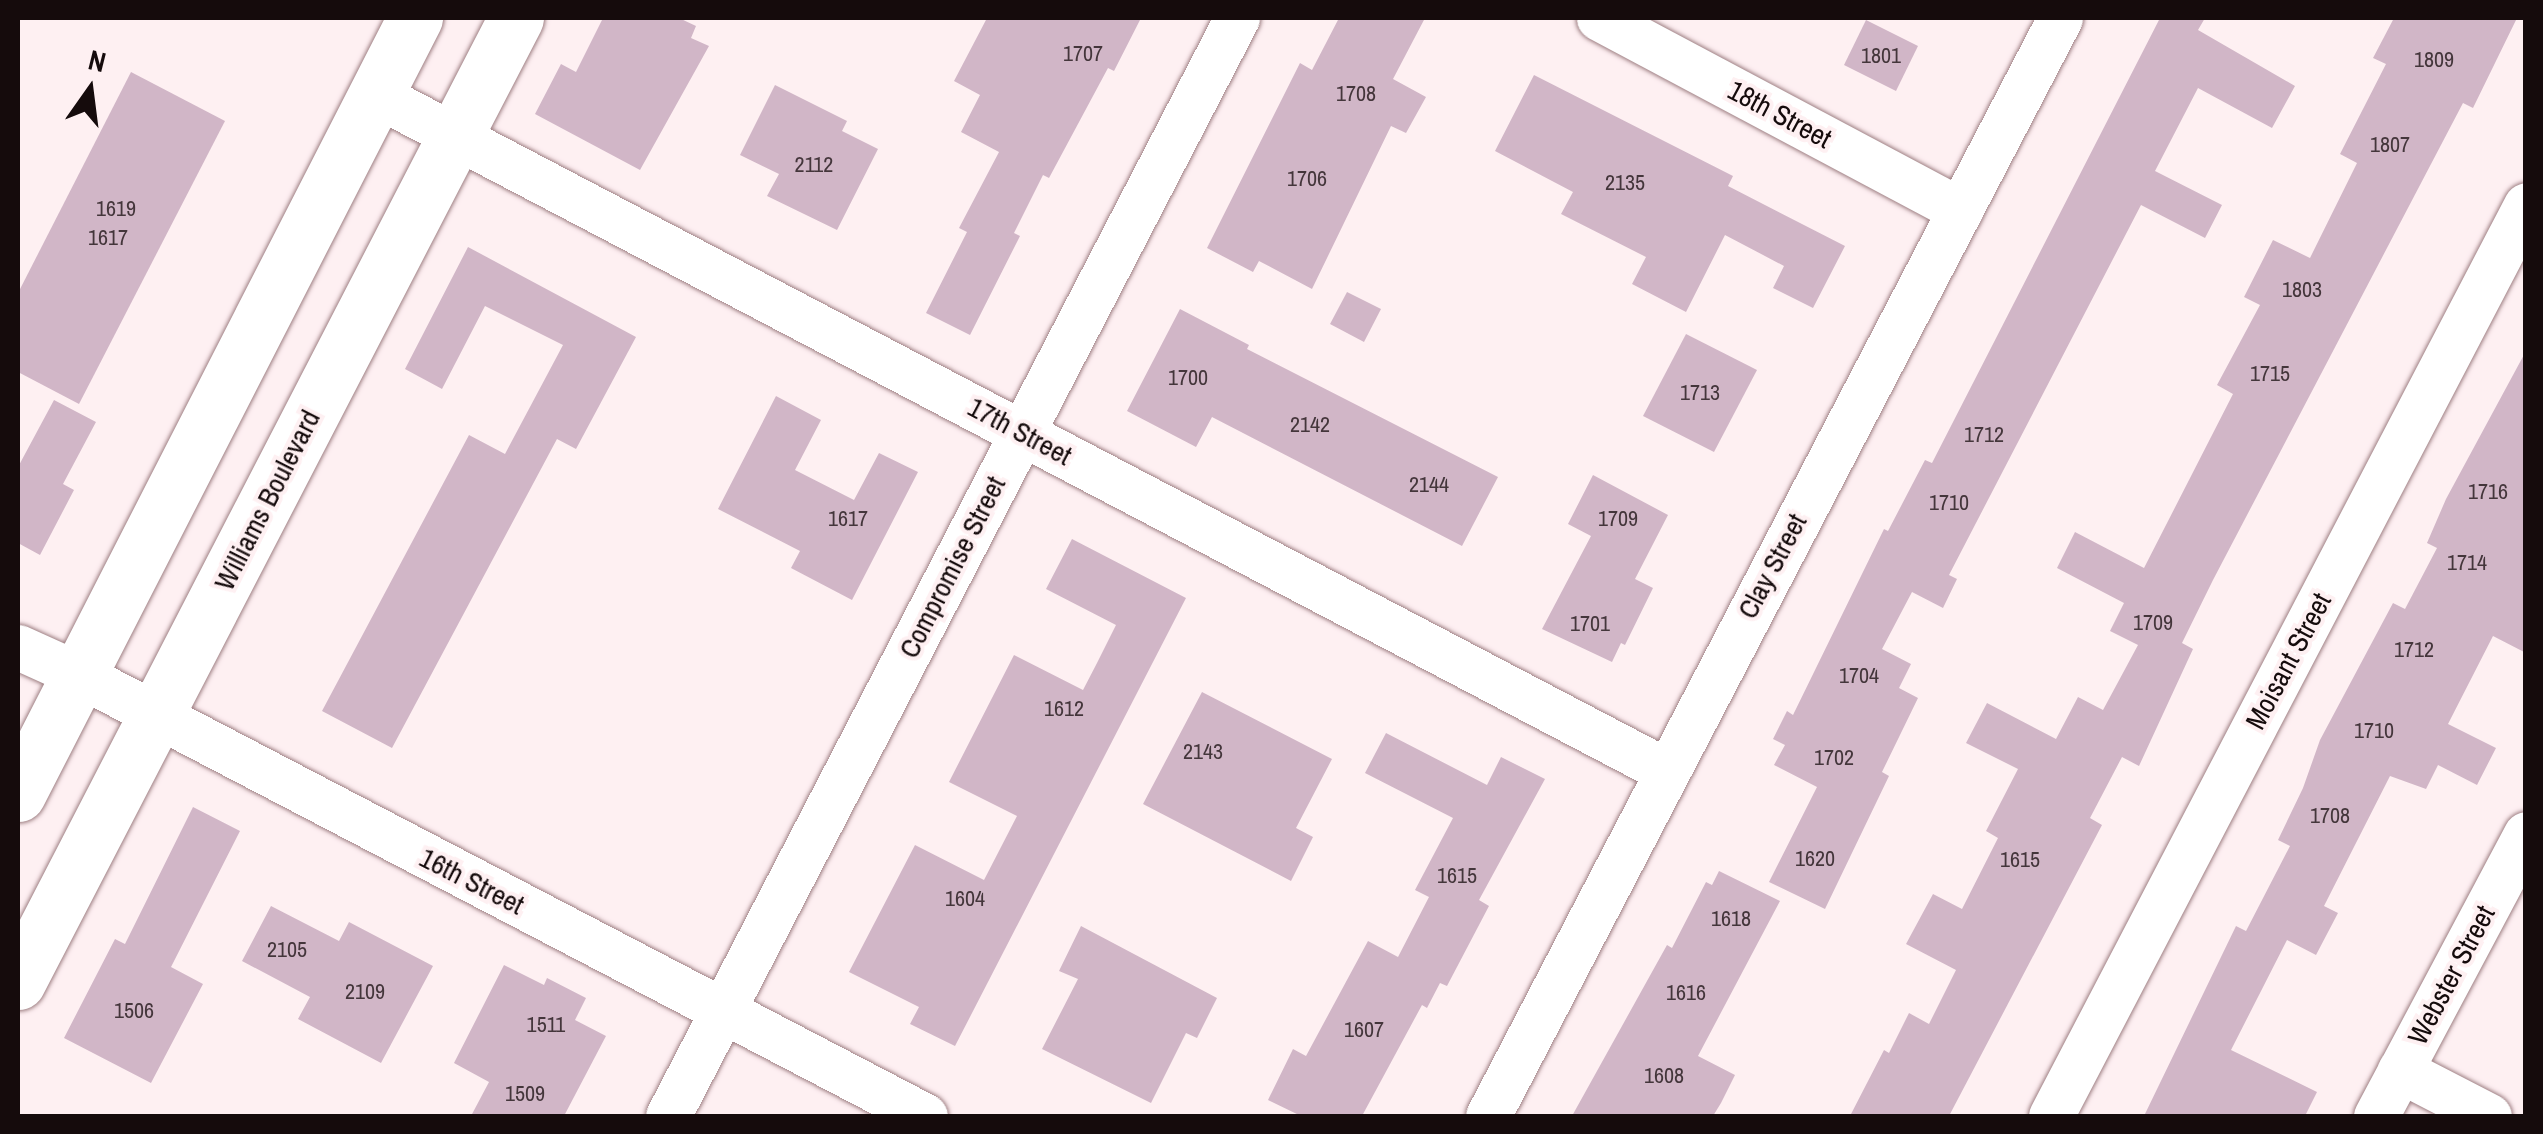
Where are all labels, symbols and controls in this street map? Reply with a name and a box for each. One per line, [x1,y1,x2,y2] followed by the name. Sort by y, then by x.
[40,40,140,140] north arrow
[85,40,110,81] text: N
[1063,41,1103,67] house number: 1707
[1861,43,1901,69] house number: 1801
[2414,47,2454,73] house number: 1809
[1723,73,1837,155] street label: 18th Street
[1336,81,1376,107] house number: 1708
[2370,132,2410,158] house number: 1807
[795,152,833,178] house number: 2112
[1287,166,1327,192] house number: 1706
[1605,170,1645,196] house number: 2135
[96,196,136,222] house number: 1619
[88,225,128,251] house number: 1617
[2282,277,2322,303] house number: 1803
[2250,361,2290,387] house number: 1715
[1168,365,1208,391] house number: 1700
[1680,380,1720,406] house number: 1713
[963,390,1077,472] street label: 17th Street
[207,404,327,596] street label: Williams Boulevard
[1290,412,1330,438] house number: 2142
[1964,422,2004,448] house number: 1712
[892,471,1012,663] street label: Compromise Street
[1409,472,1449,498] house number: 2144
[2468,479,2508,505] house number: 1716
[1929,490,1969,516] house number: 1710
[828,506,868,532] house number: 1617
[1598,506,1638,532] house number: 1709
[1731,508,1813,624] street label: Clay Street
[2447,550,2487,576] house number: 1714
[2238,587,2338,735] street label: Moisant Street
[2133,610,2173,636] house number: 1709
[1570,611,1610,637] house number: 1701
[2394,637,2434,663] house number: 1712
[1839,663,1879,689] house number: 1704
[1044,696,1084,722] house number: 1612
[2354,718,2394,744] house number: 1710
[1183,739,1223,765] house number: 2143
[1814,745,1854,771] house number: 1702
[2310,803,2350,829] house number: 1708
[414,841,530,921] street label: 16th Street
[1795,846,1835,872] house number: 1620
[2000,847,2040,873] house number: 1615
[1437,863,1477,889] house number: 1615
[945,886,985,912] house number: 1604
[2400,900,2502,1050] street label: Webster Street
[1711,906,1751,932] house number: 1618
[267,937,307,963] house number: 2105
[345,979,385,1005] house number: 2109
[1666,980,1706,1006] house number: 1616
[114,998,154,1024] house number: 1506
[527,1012,565,1038] house number: 1511
[1344,1017,1384,1043] house number: 1607
[1644,1063,1684,1089] house number: 1608
[505,1081,545,1107] house number: 1509

